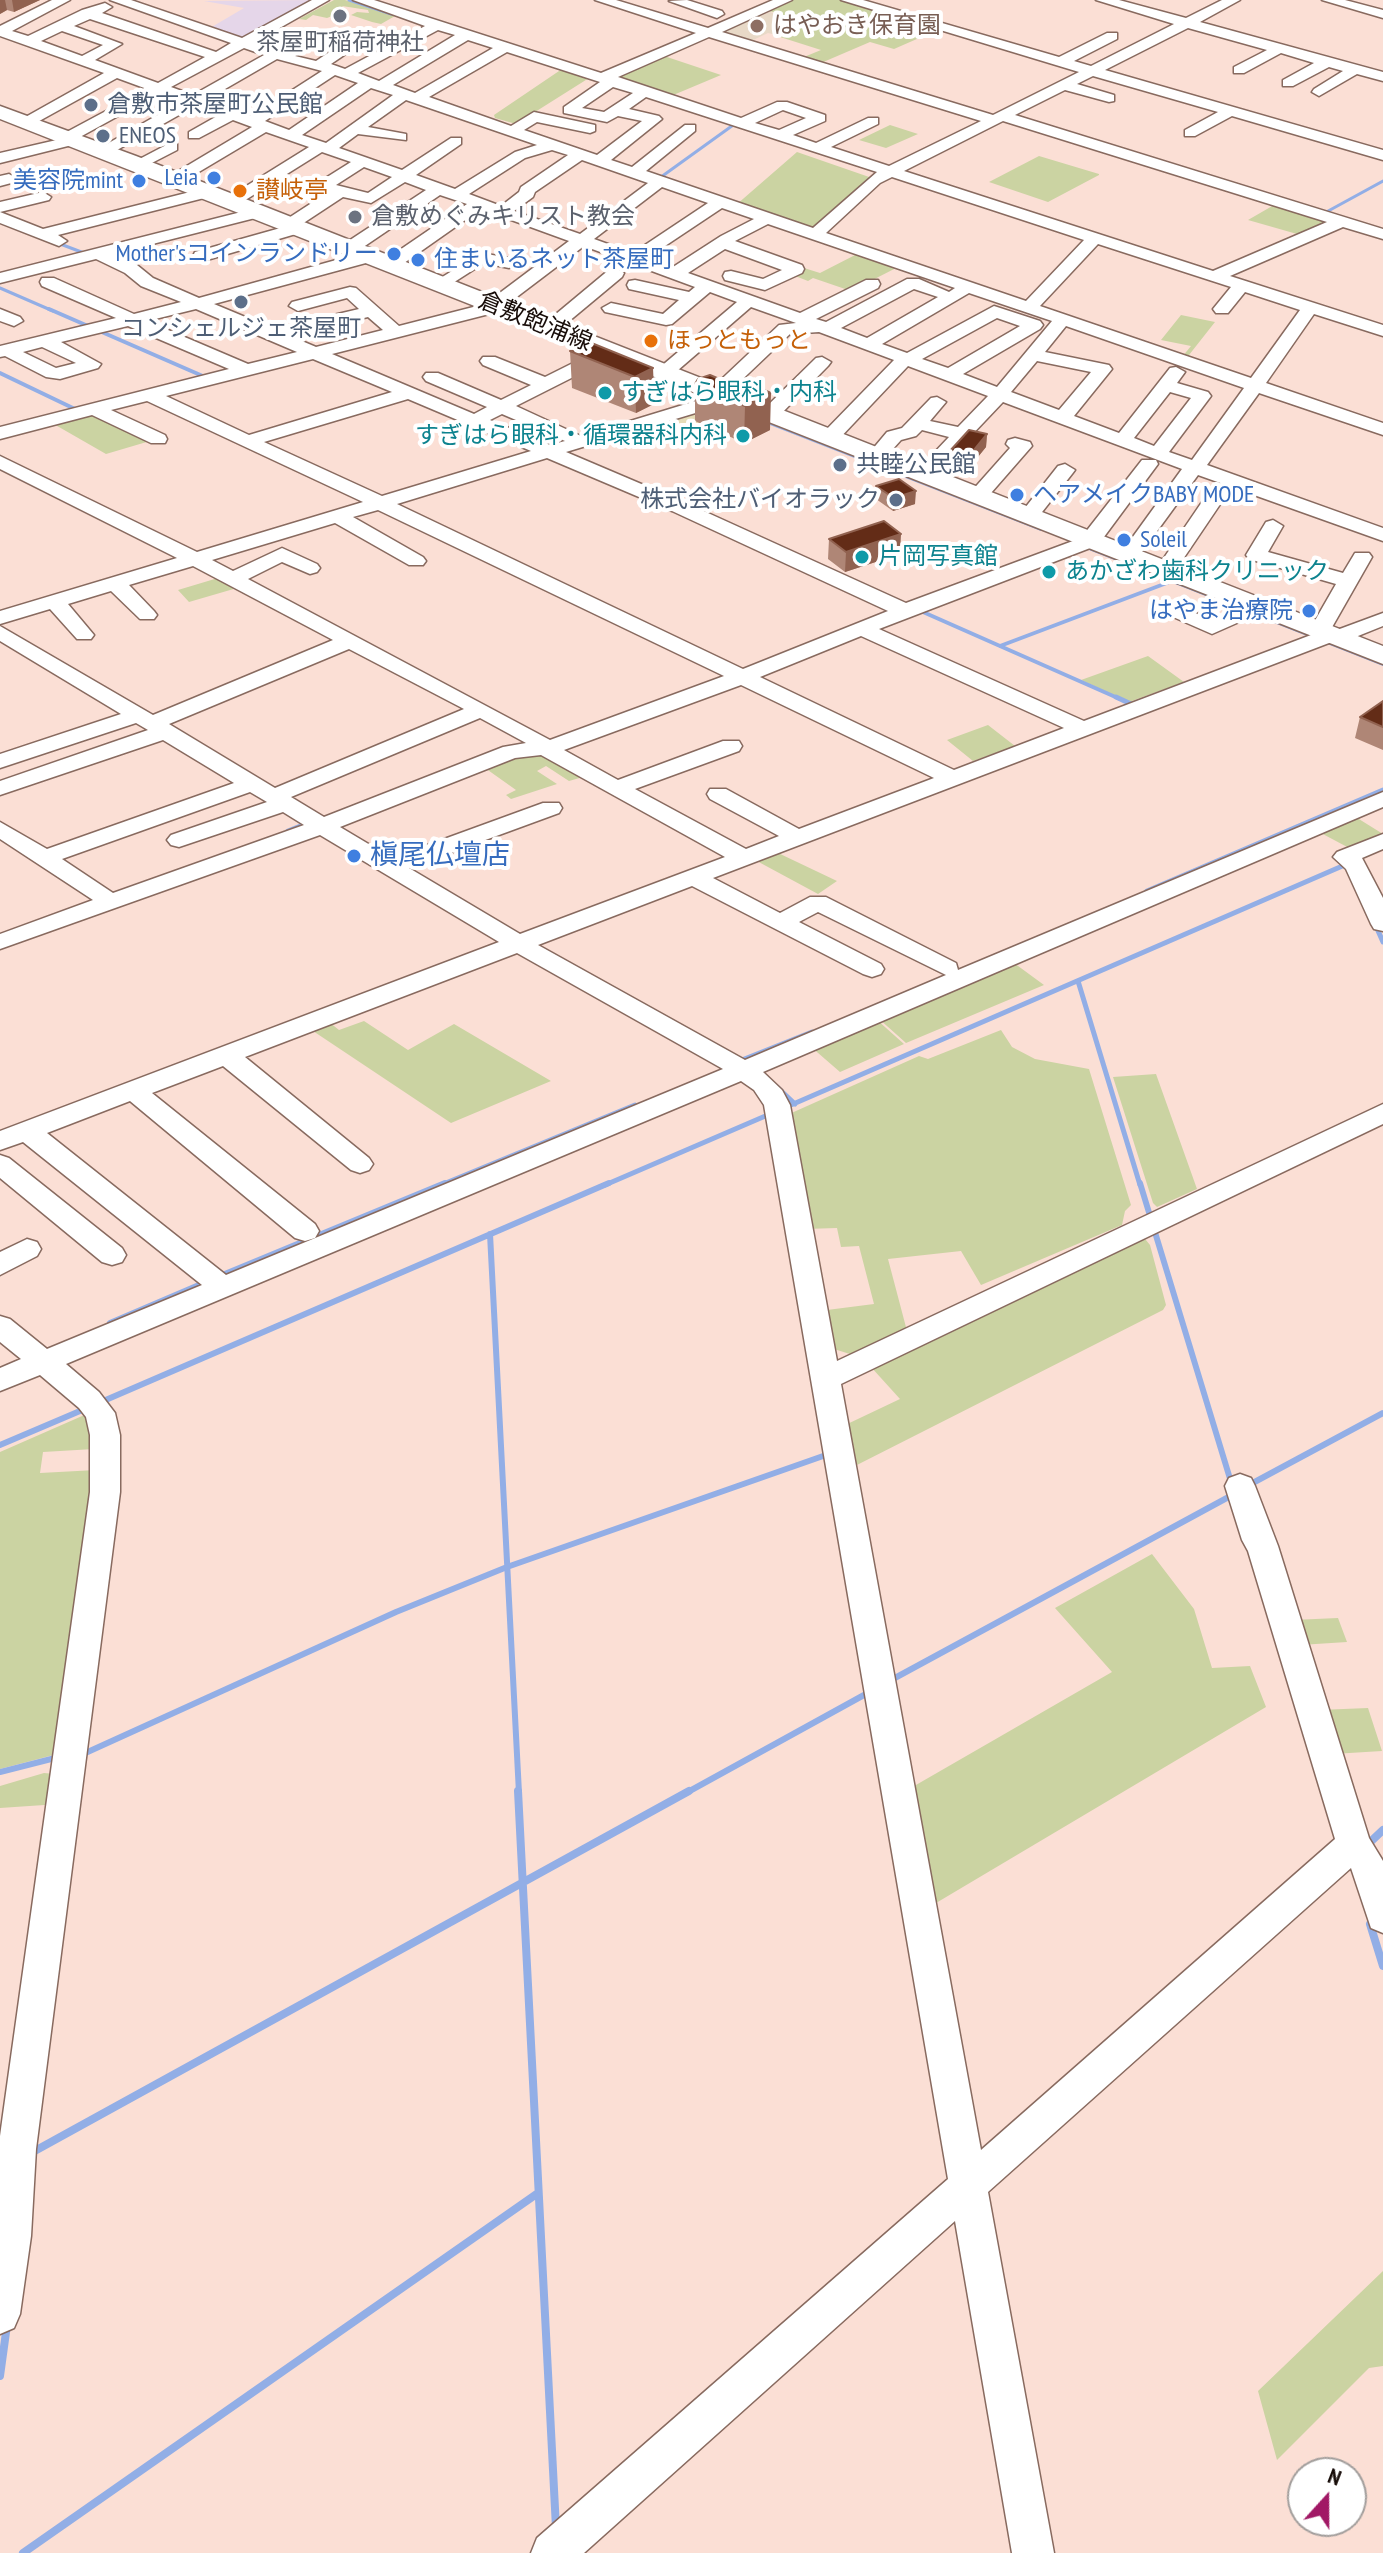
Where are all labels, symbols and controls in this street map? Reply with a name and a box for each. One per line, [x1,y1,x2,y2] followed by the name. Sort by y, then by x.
[331,7,349,25] marker: 茶屋町稲荷神社
[773,12,941,40] place label: はやおき保育園
[748,17,766,35] marker: はやおき保育園
[256,29,424,57] place label: 茶屋町稲荷神社
[107,91,323,119] place label: 倉敷市茶屋町公民館
[82,96,100,114] marker: 倉敷市茶屋町公民館
[119,122,176,150] place label: ENEOS
[94,127,112,145] marker: ENEOS
[164,164,198,192] place label: Leia
[13,167,123,195] place label: 美容院mint
[205,169,223,187] marker: Leia
[130,172,148,190] marker: 美容院mint
[256,177,328,205] place label: 讃岐亭
[231,182,249,200] marker: 讃岐亭
[371,203,635,231] place label: 倉敷めぐみキリスト教会
[346,208,364,226] marker: 倉敷めぐみキリスト教会
[115,240,378,268] place label: Mother'sコインランドリー
[385,245,403,263] marker: Mother'sコインランドリー
[434,246,674,274] place label: 住まいるネット茶屋町
[409,251,427,269] marker: 住まいるネット茶屋町
[474,286,596,358] street label: 倉敷飽浦線
[232,293,250,311] marker: コンシェルジェ茶屋町
[121,315,361,343] place label: コンシェルジェ茶屋町
[667,327,811,355] place label: ほっともっと
[642,332,660,350] marker: ほっともっと
[621,379,837,407] place label: すぎはら眼科・内科
[596,384,614,402] marker: すぎはら眼科・内科
[415,422,727,450] place label: すぎはら眼科・循環器科内科
[734,427,752,445] marker: すぎはら眼科・循環器科内科
[856,451,976,479] place label: 共睦公民館
[831,456,849,474] marker: 共睦公民館
[1033,481,1254,509] place label: ヘアメイクBABY MODE
[640,486,880,514] place label: 株式会社バイオラック
[1008,486,1026,504] marker: ヘアメイクBABY MODE
[887,491,905,509] marker: 株式会社バイオラック
[1140,526,1187,554] place label: Soleil
[1115,531,1133,549] marker: Soleil
[878,543,998,571] place label: 片岡写真館
[853,548,871,566] marker: 片岡写真館
[1065,558,1329,586] place label: あかざわ歯科クリニック
[1040,563,1058,581] marker: あかざわ歯科クリニック
[1149,597,1293,625] place label: はやま治療院
[1300,602,1318,620] marker: はやま治療院
[370,839,510,873] place label: 槇尾仏壇店
[345,847,363,865] marker: 槇尾仏壇店
[1287,2457,1367,2537] north arrow
[1324,2461,1345,2492] text: N

